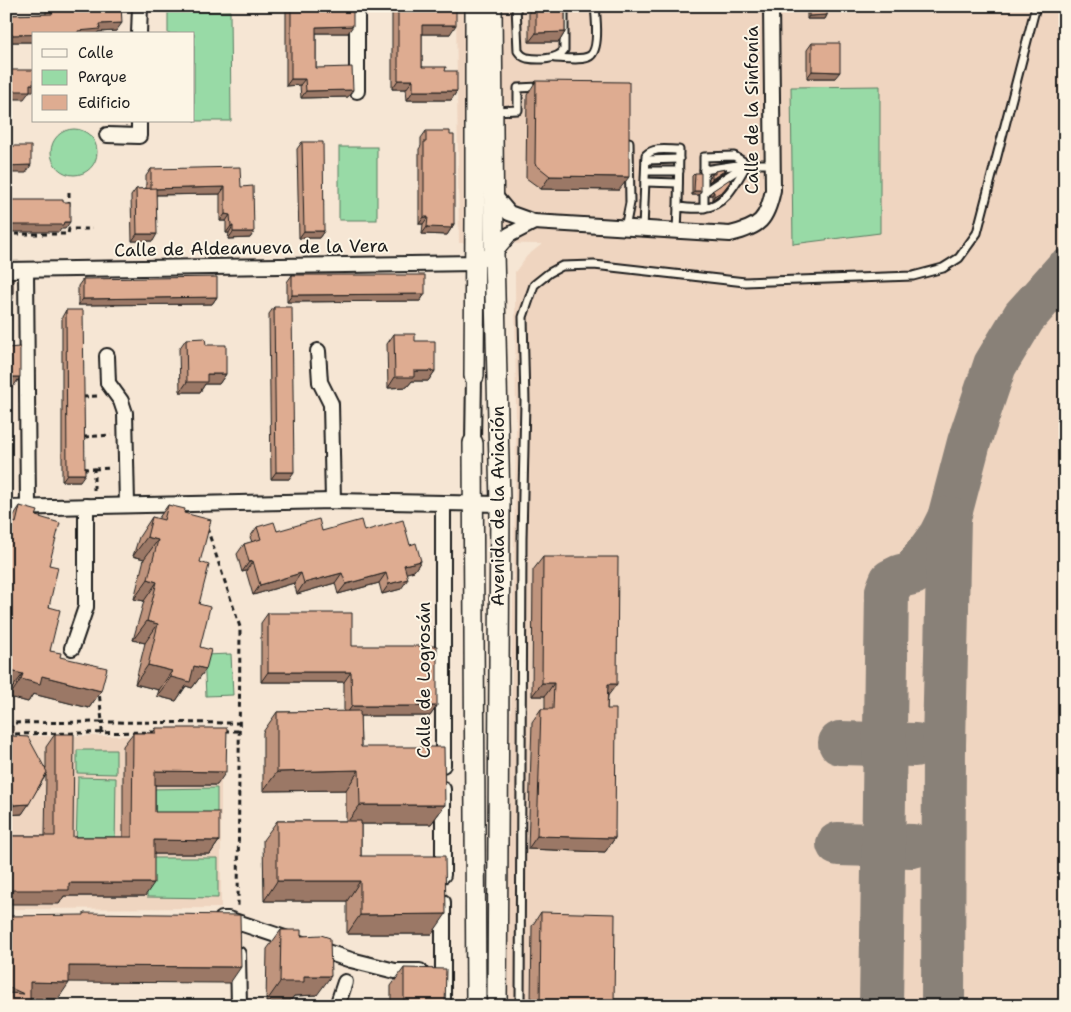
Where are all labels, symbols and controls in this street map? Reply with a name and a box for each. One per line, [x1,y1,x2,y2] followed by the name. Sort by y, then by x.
[740,26,764,194] street label: Calle de la Sinfonía
[32,32,195,122] legend
[78,43,114,63] text: Calle
[78,67,127,87] text: Parque
[78,93,130,113] text: Edificio
[114,234,388,262] street label: Calle de Aldeanueva de la Vera
[486,406,510,606] street label: Avenida de la Aviación
[412,602,436,758] street label: Calle de Logrosán

